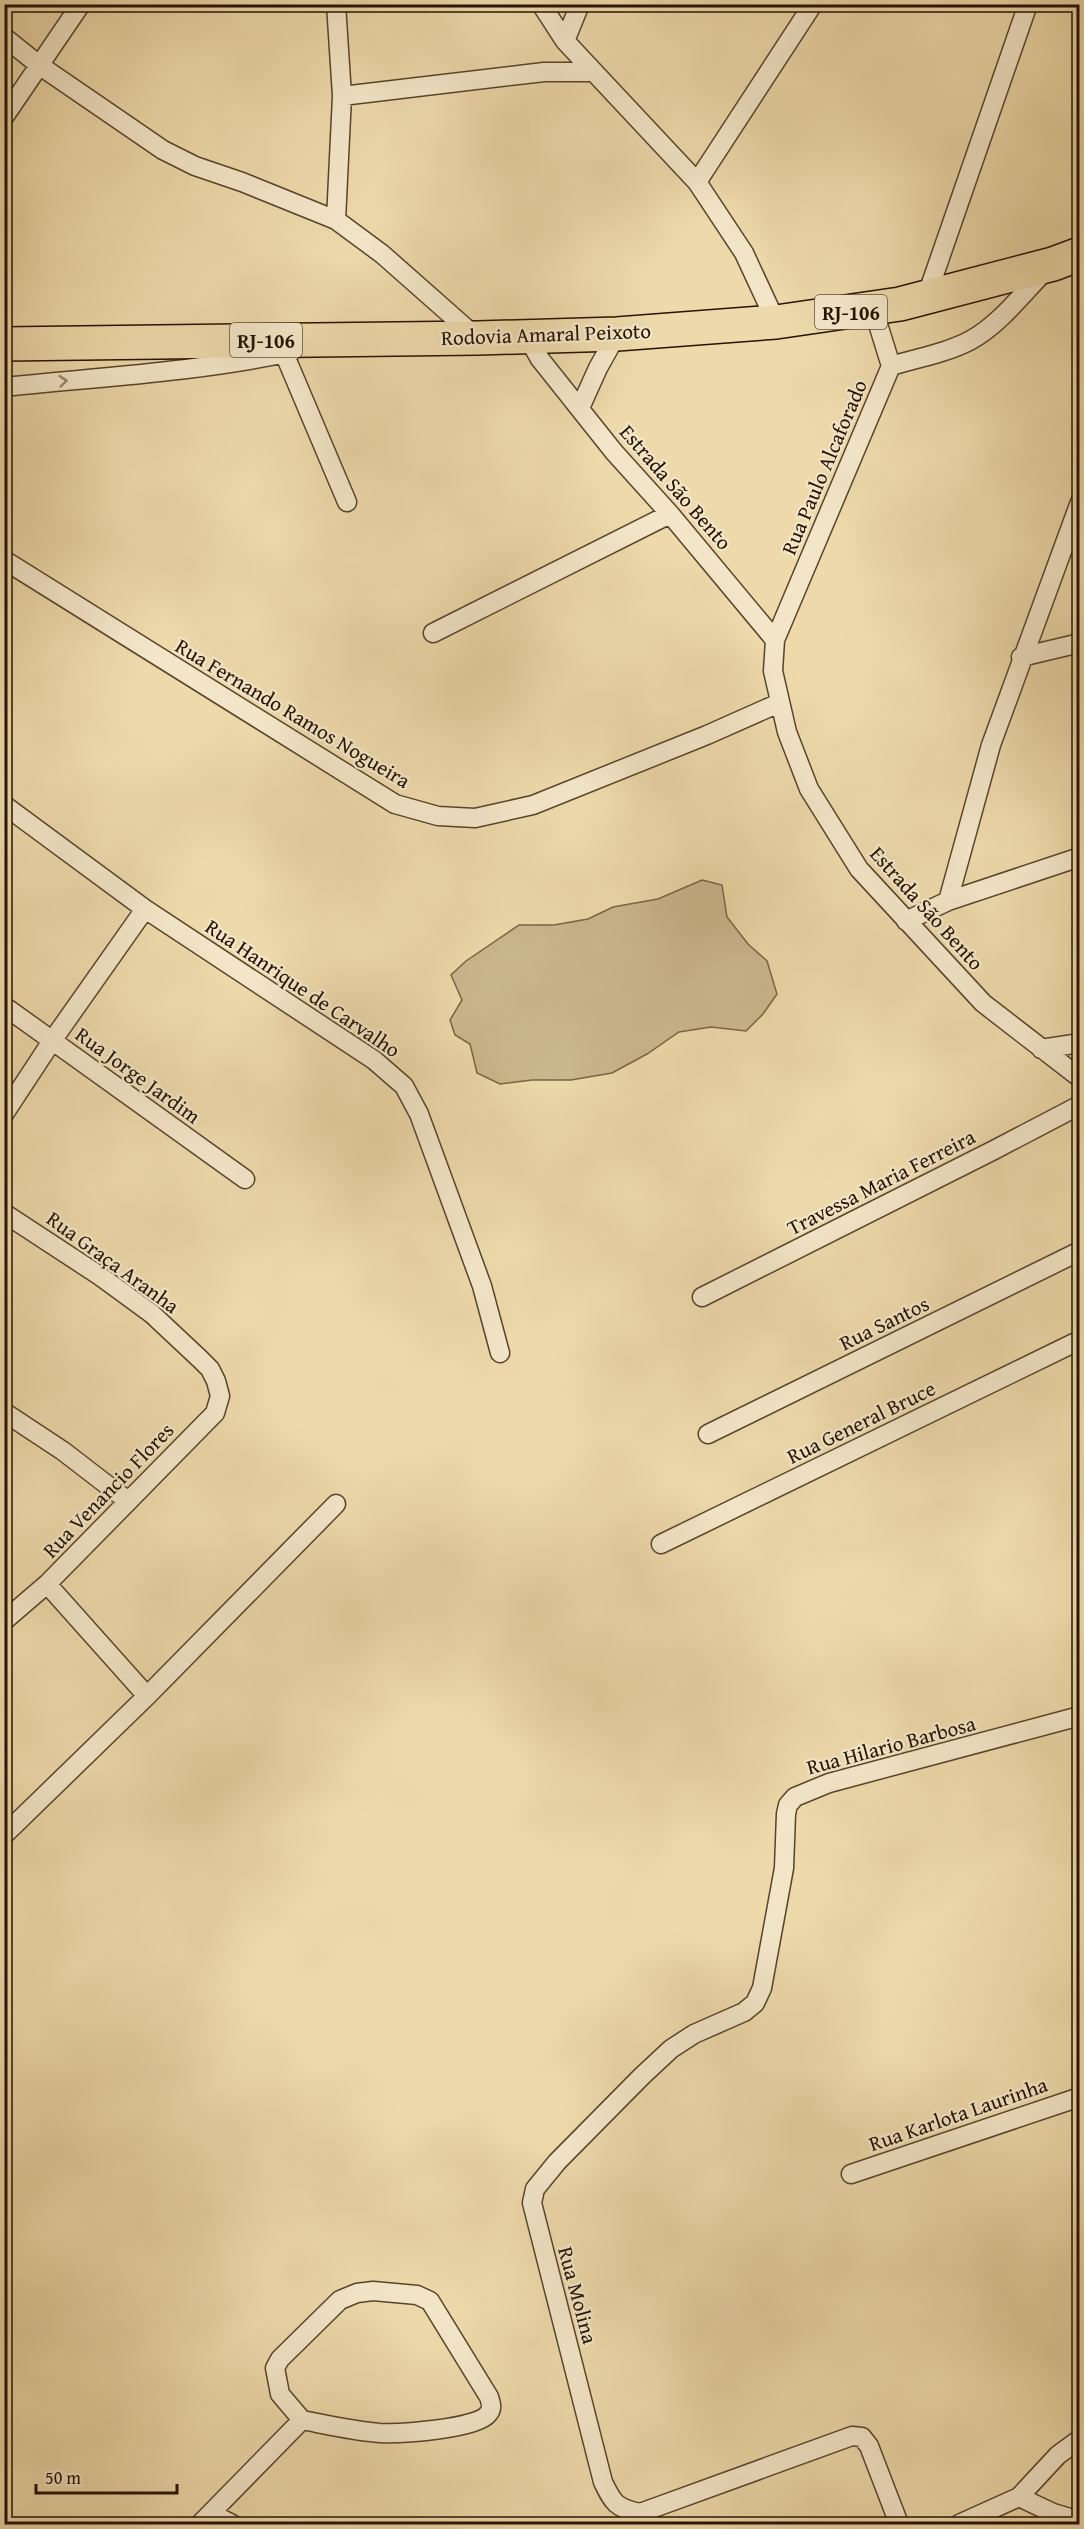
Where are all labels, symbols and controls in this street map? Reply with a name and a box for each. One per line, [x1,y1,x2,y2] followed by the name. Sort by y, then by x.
[815,295,887,329] road number: RJ-106
[440,315,652,353] street label: Rodovia Amaral Peixoto
[230,323,302,357] road number: RJ-106
[58,375,67,388] one-way arrow
[773,375,875,559] street label: Rua Paulo Alcaforado
[613,417,739,557] street label: Estrada São Bento
[170,630,416,796] street label: Rua Fernando Ramos Nogueira
[863,839,991,977] street label: Estrada São Bento
[199,911,407,1065] street label: Rua Hanrique de Carvalho
[69,1019,207,1131] street label: Rua Jorge Jardim
[782,1121,981,1243] street label: Travessa Maria Ferreira
[40,1203,186,1321] street label: Rua Graça Aranha
[834,1288,934,1358] street label: Rua Santos
[781,1373,941,1471] street label: Rua General Bruce
[35,1415,181,1565] street label: Rua Venancio Flores
[803,1708,979,1782] street label: Rua Hilario Barbosa
[864,2069,1052,2159] street label: Rua Karlota Laurinha
[550,2243,606,2347] street label: Rua Molina
[36,2457,177,2495] scale bar
[45,2464,81,2491] text: 50 m

